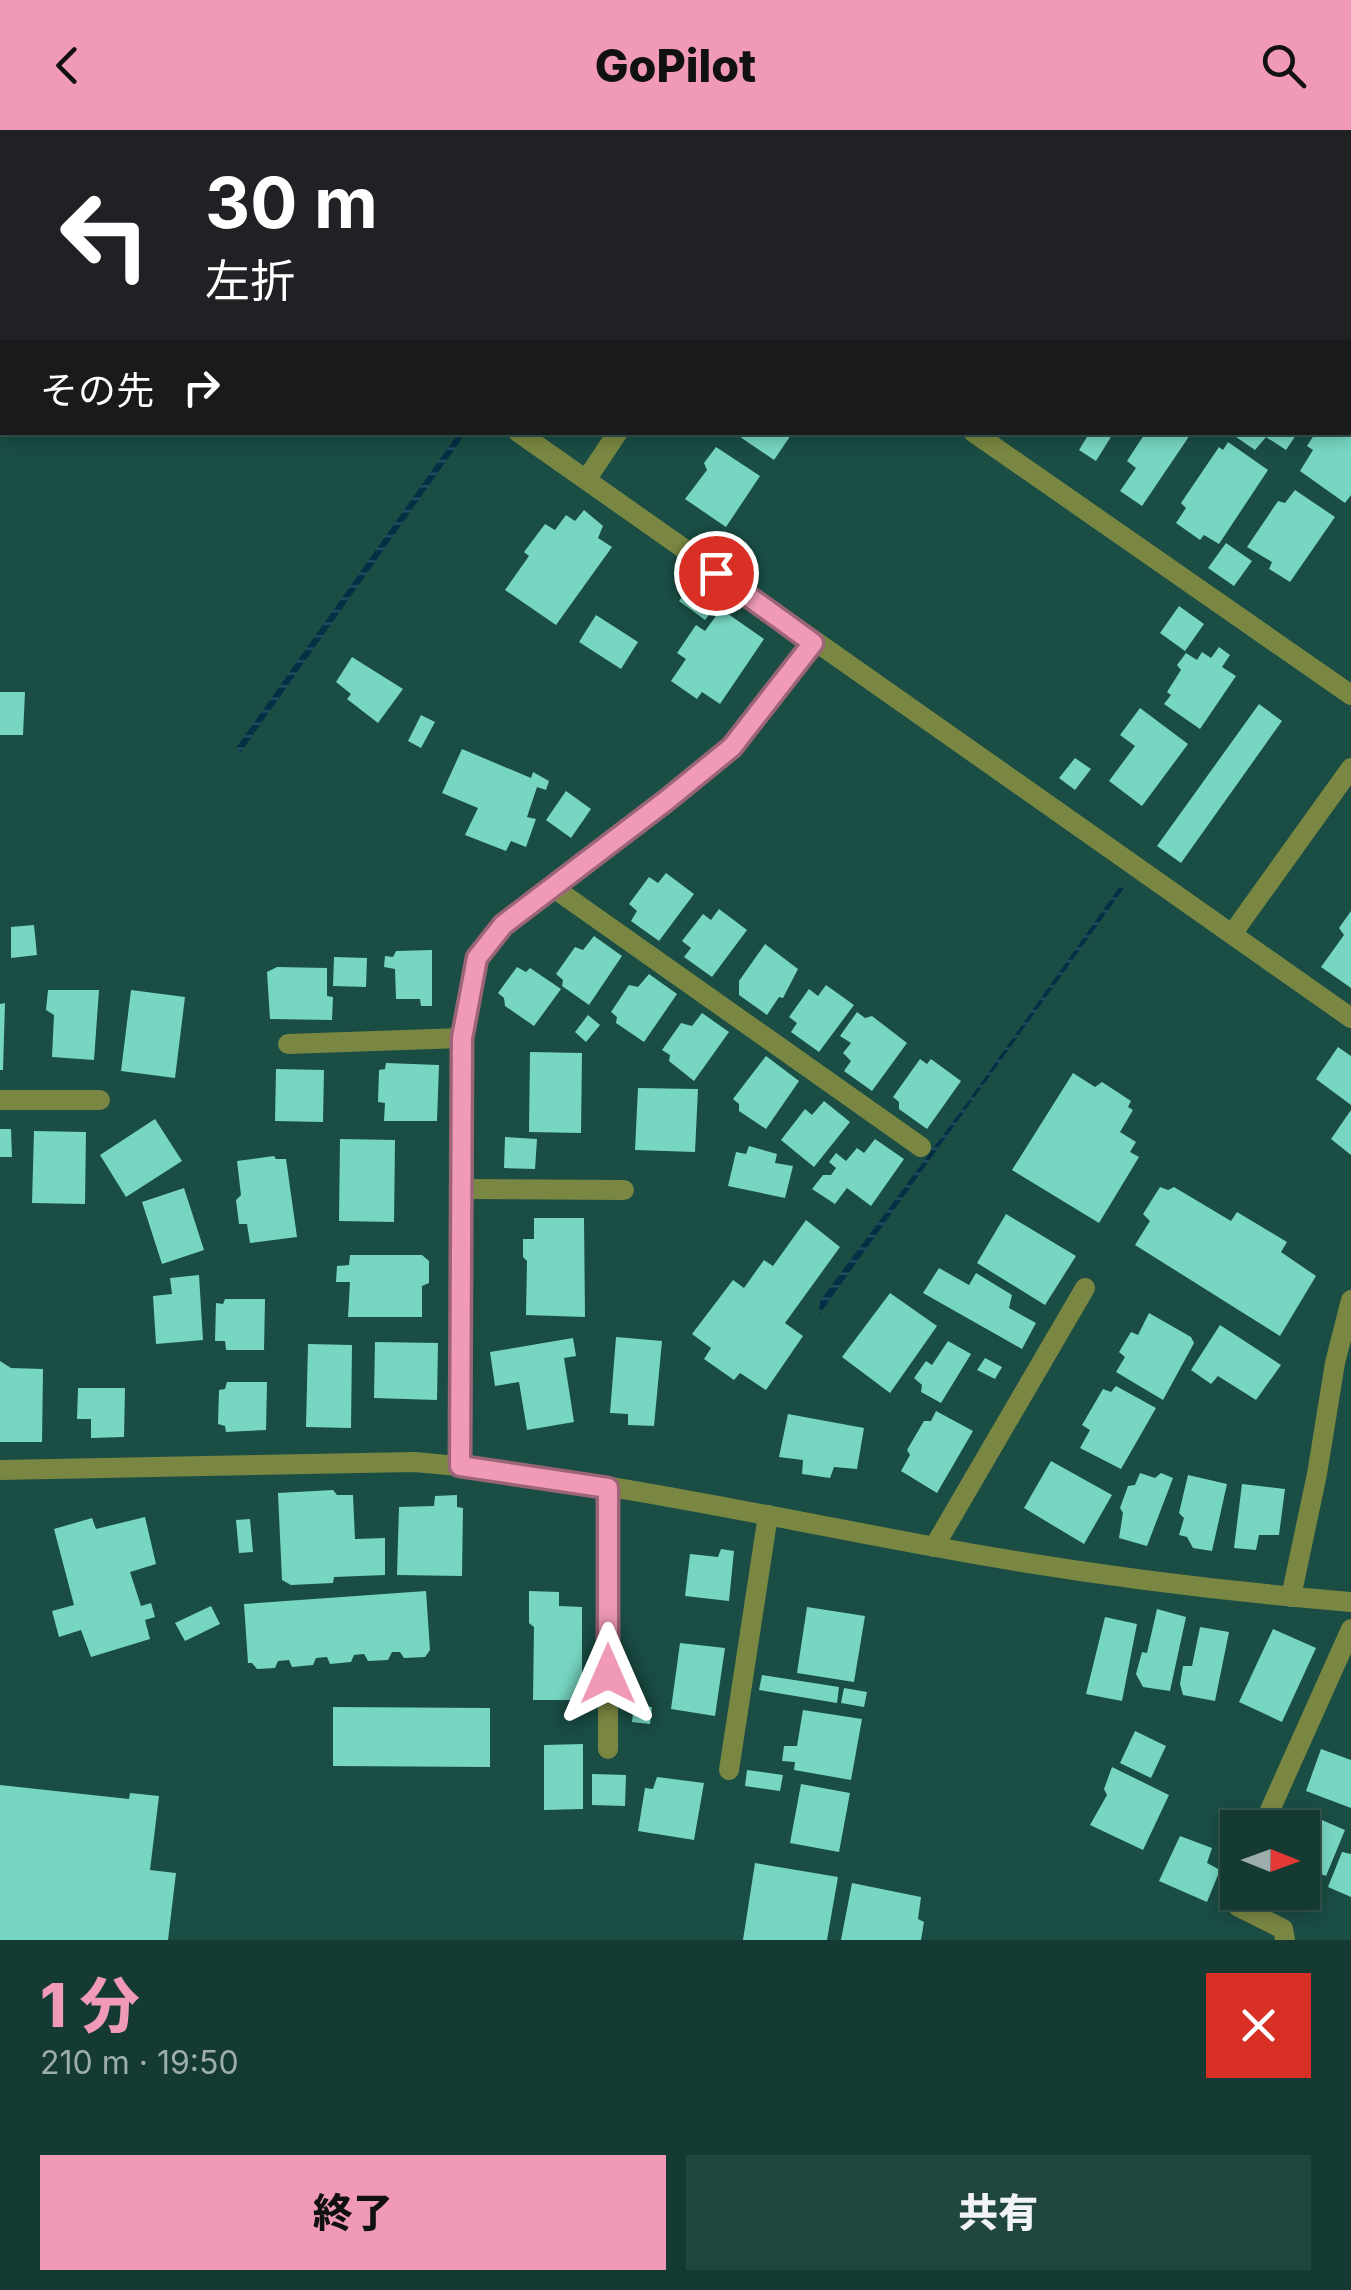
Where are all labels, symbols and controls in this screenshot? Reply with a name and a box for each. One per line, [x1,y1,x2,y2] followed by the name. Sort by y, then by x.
[40,38,95,93] icon: back
[595,38,756,93] text: GoPilot
[1256,38,1311,93] icon: search
[205,160,378,245] text: 30 m
[40,170,170,300] icon: left
[205,253,295,308] text: 左折
[174,360,229,415] icon: right
[40,367,154,413] text: その先
[674,531,759,616] pin
[689,546,744,601] icon: arrive
[556,1622,660,1726] position arrow
[1220,1810,1320,1910] north arrow
[1220,1810,1320,1910] map controls
[40,1969,140,2041] text: 1 分
[1206,1973,1311,2078] button: close
[40,2043,239,2082] text: 210 m · 19:50
[40,2155,666,2270] button: 終了
[686,2155,1311,2270] button: 共有

